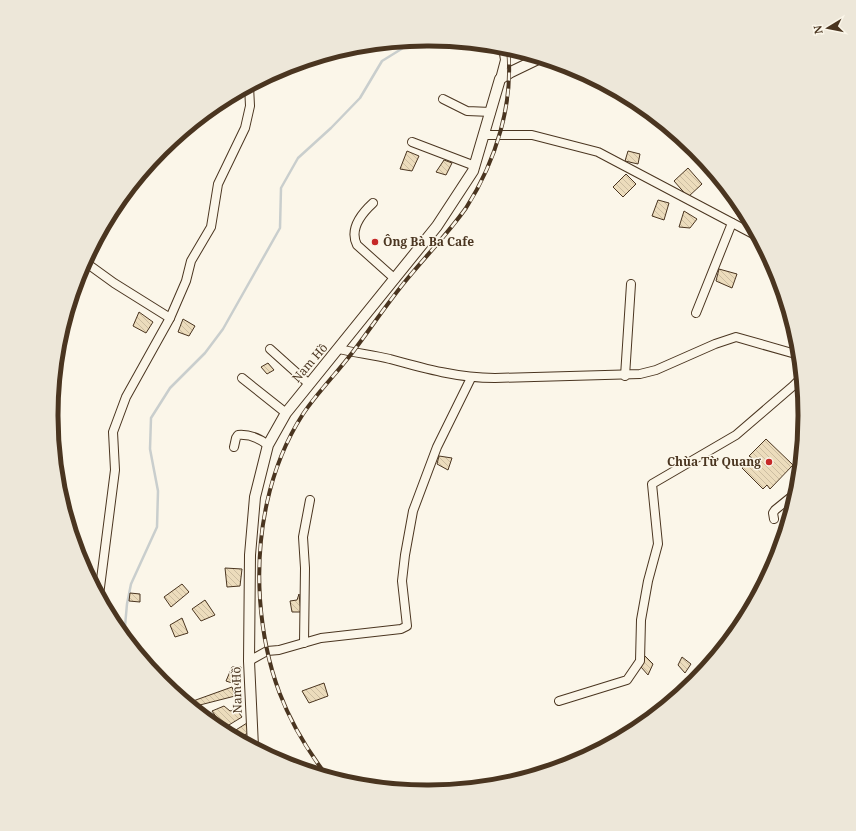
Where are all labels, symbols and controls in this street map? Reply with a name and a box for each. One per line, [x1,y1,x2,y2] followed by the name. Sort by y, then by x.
[808,8,848,48] north arrow
[809,24,826,35] text: N
[383,233,474,250] place label: Ông Bà Ba Cafe
[370,237,380,247] marker: Ông Bà Ba Cafe
[288,339,331,386] street label: Nam Hồ
[667,453,761,470] place label: Chùa Từ Quang
[764,457,774,467] marker: Chùa Từ Quang
[227,666,246,714] street label: Nam Hồ

